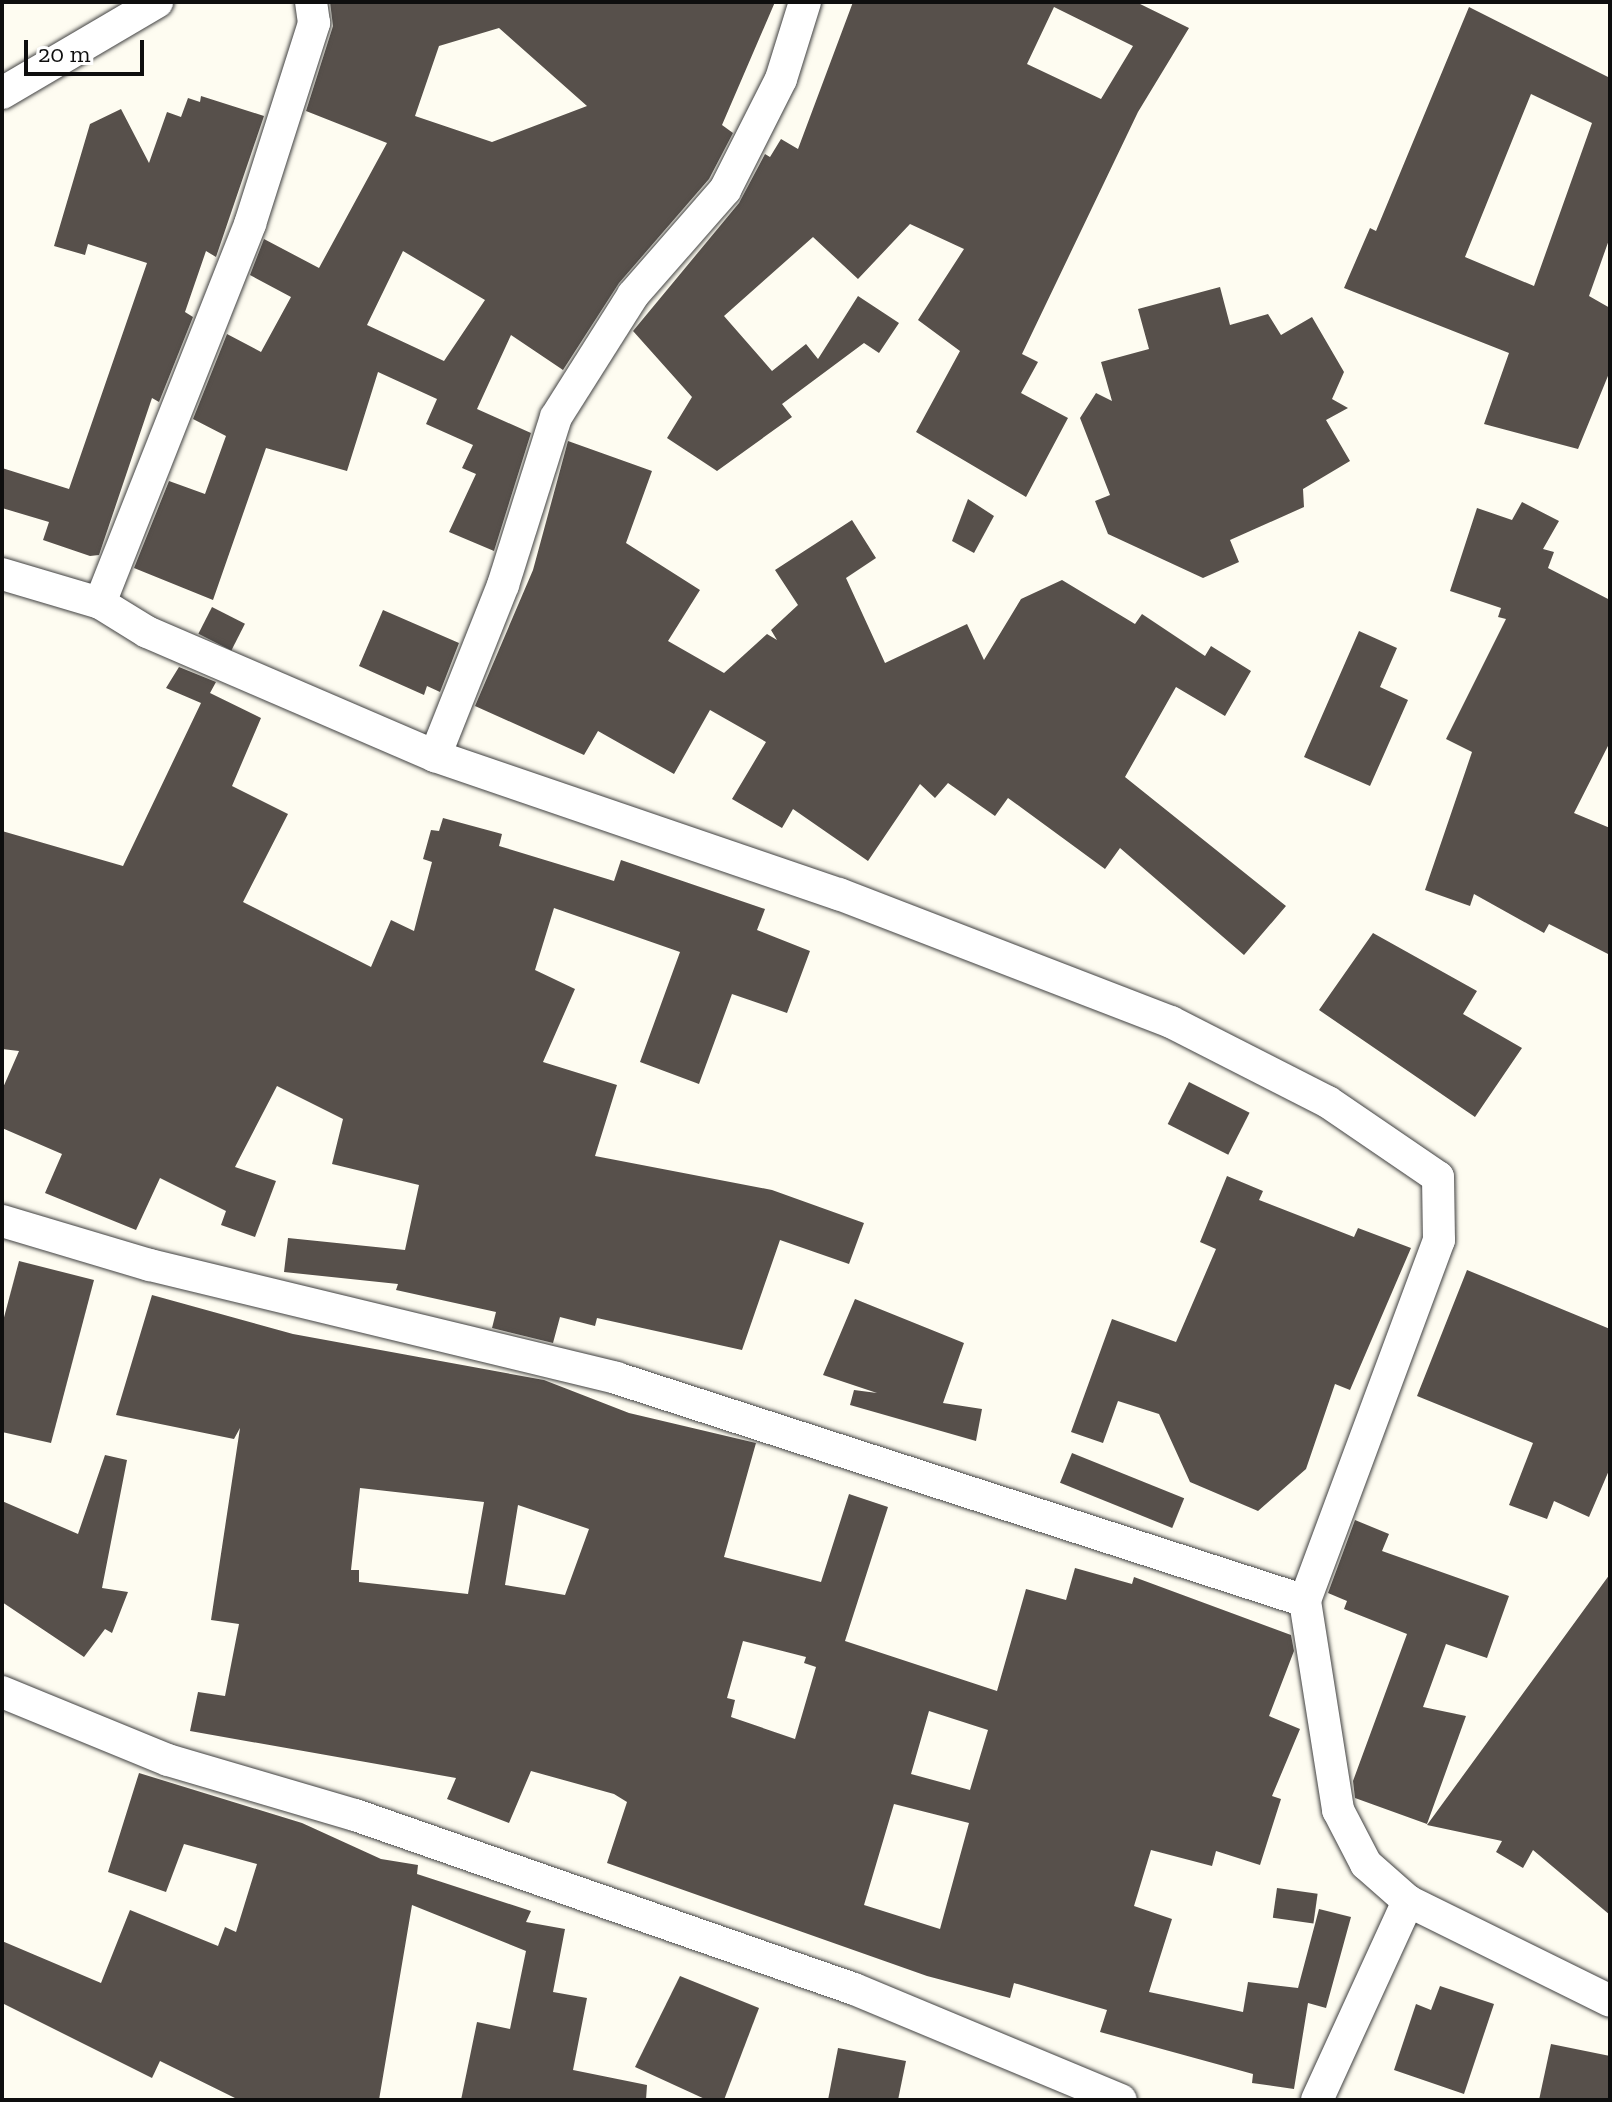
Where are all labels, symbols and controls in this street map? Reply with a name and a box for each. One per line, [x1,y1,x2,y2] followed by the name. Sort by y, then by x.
[28,24,148,74] scale bar
[38,39,90,68] text: 20 m

